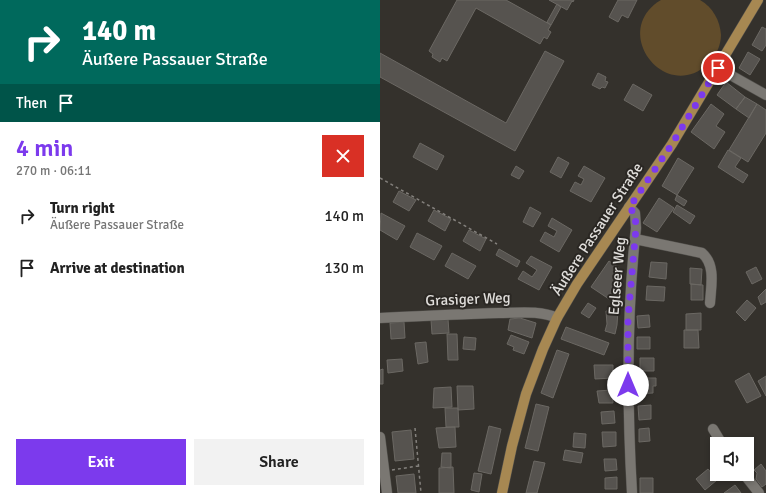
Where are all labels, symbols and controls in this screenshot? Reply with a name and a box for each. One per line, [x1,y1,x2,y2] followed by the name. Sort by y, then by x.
[82,14,156,48] text: 140 m
[16,16,68,68] icon: right
[82,48,268,70] text: Äußere Passauer Straße
[701,51,735,85] pin
[707,57,729,79] icon: arrive
[55,92,77,114] icon: arrive
[16,94,47,112] text: Then
[16,133,73,163] text: 4 min
[322,135,364,177] button: close
[547,159,647,299] street label: Äußere Passauer Straße
[16,163,92,179] text: 270 m · 06:11
[50,199,115,217] text: Turn right
[16,205,38,227] icon: right
[324,207,364,225] text: 140 m
[50,217,184,233] text: Äußere Passauer Straße
[605,236,629,316] street label: Eglseer Weg
[16,257,38,279] icon: arrive
[50,259,185,277] text: Arrive at destination
[324,259,364,277] text: 130 m
[425,289,511,309] street label: Grasiger Weg
[607,364,649,406] position arrow
[710,437,754,481] map controls
[710,437,754,481] button: sound
[16,439,186,485] button: Exit
[194,439,364,485] button: Share

